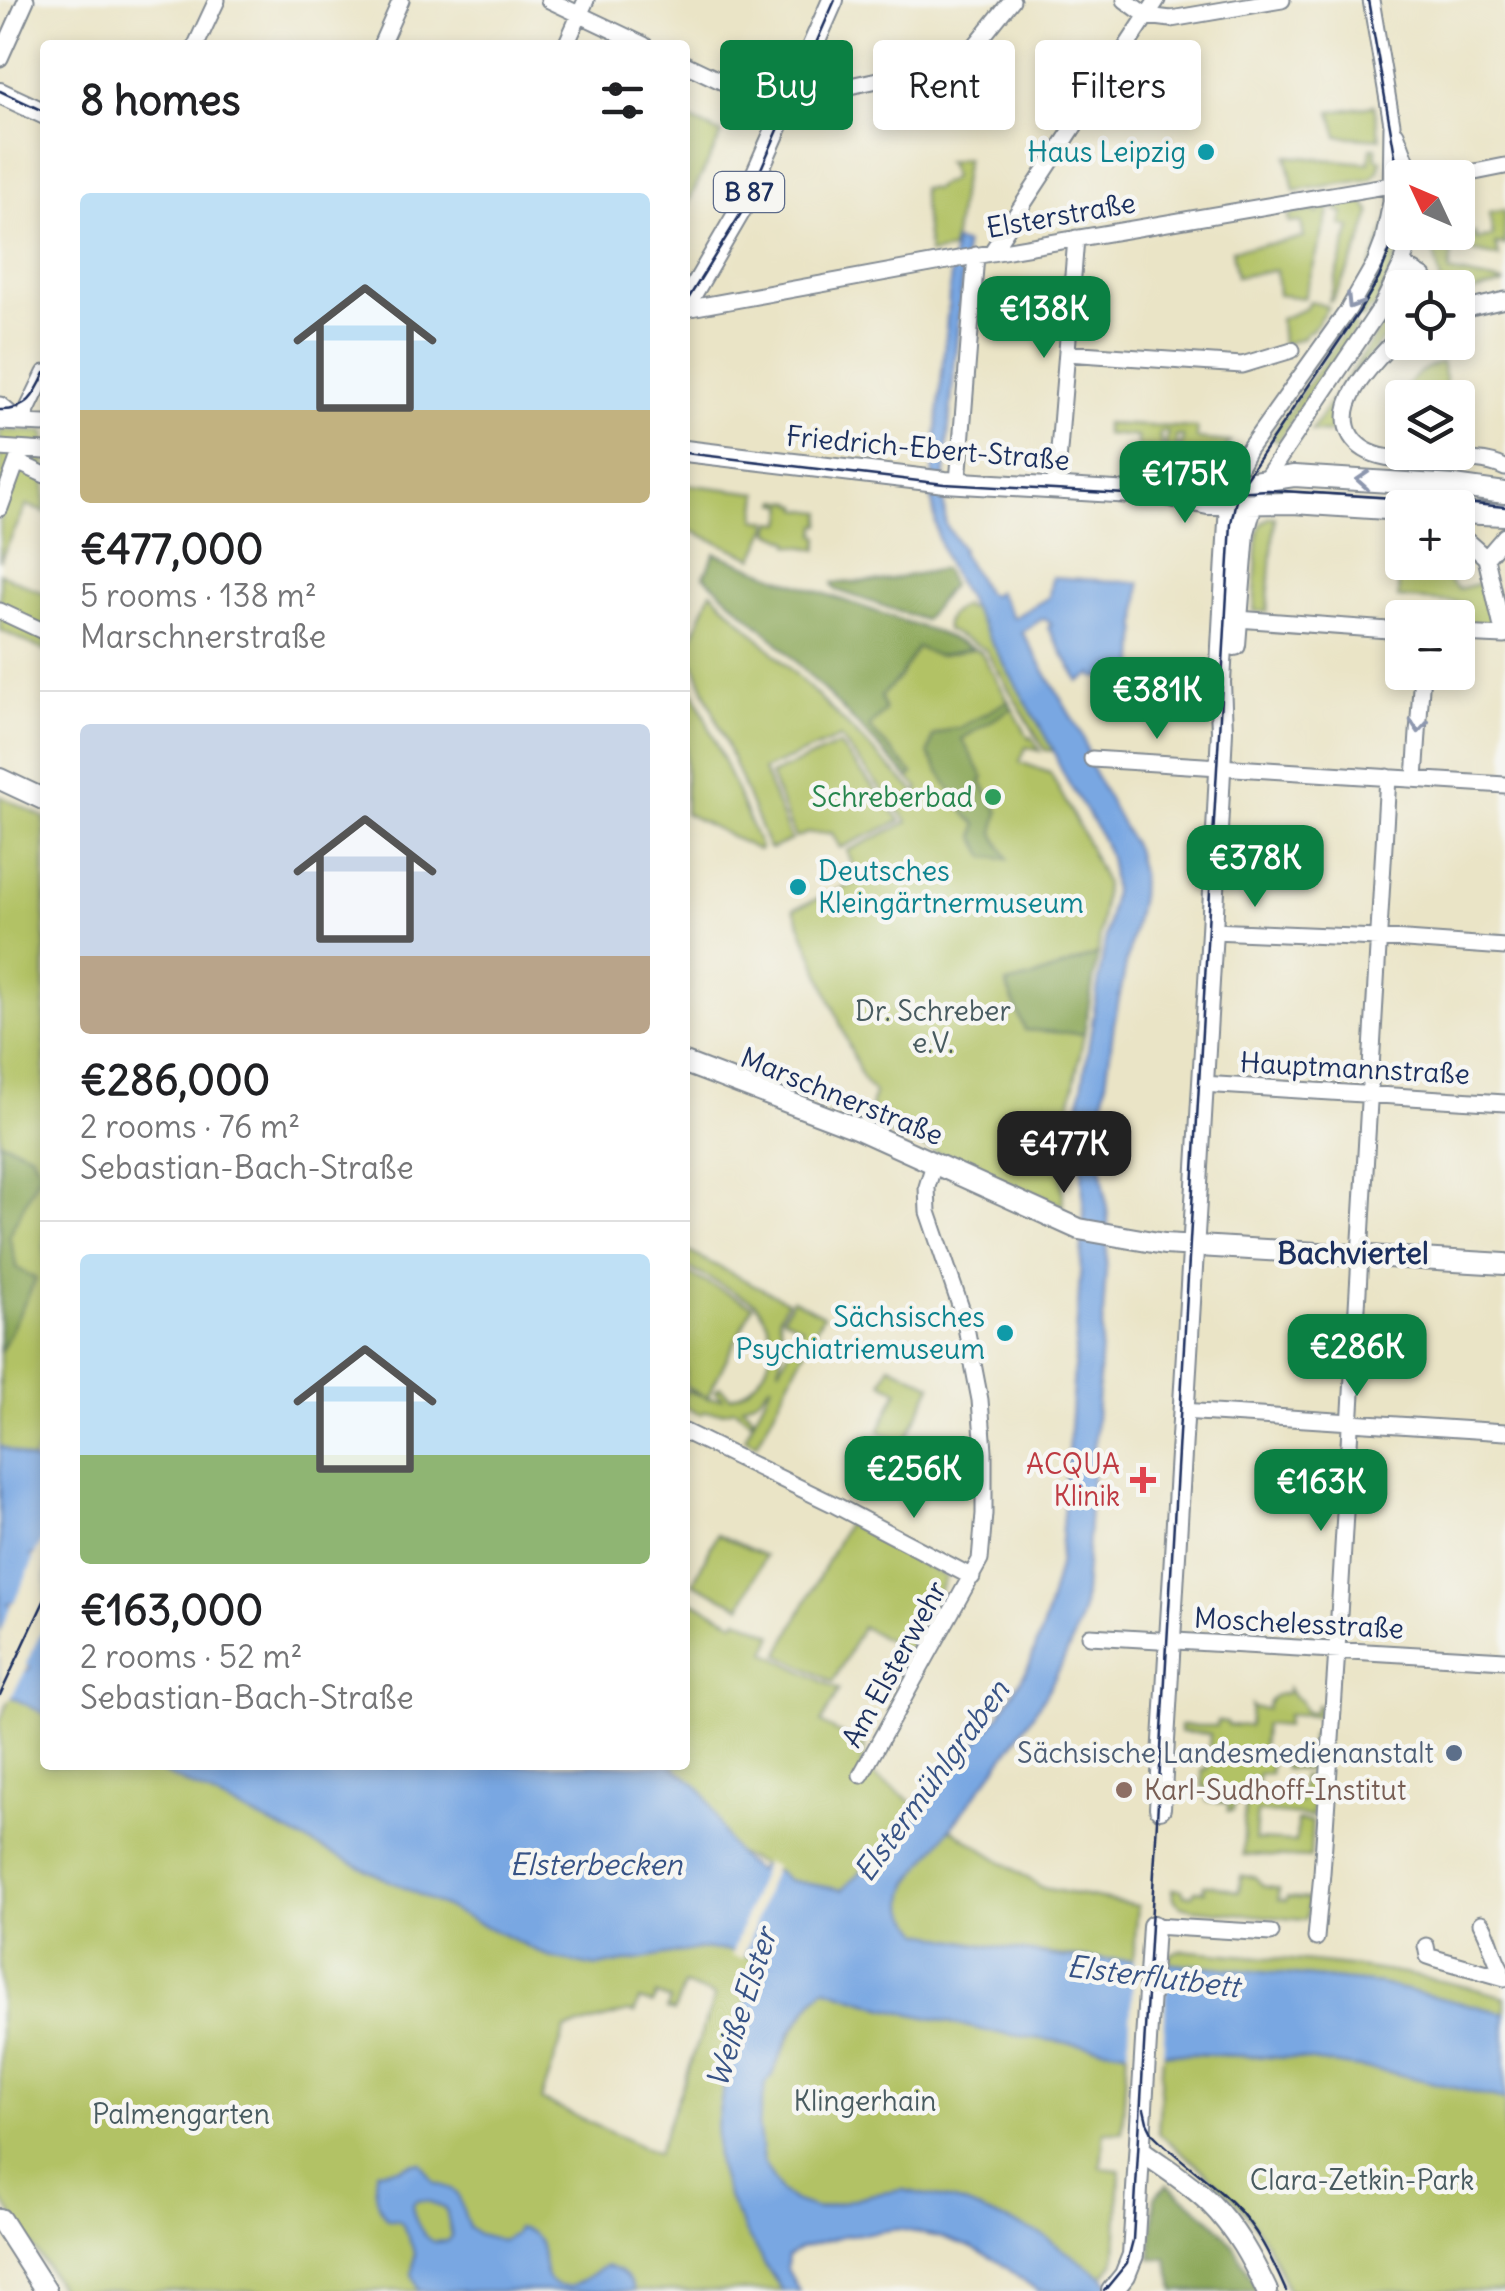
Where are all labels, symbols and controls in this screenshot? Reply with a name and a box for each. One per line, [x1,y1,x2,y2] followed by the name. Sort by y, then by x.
[720,40,853,130] chip: Buy
[873,40,1015,130] chip: Rent
[1035,40,1201,130] chip: Filters
[595,73,650,128] icon: filters
[80,74,241,126] text: 8 homes
[1028,134,1186,170] place label: Haus Leipzig
[1195,141,1217,163] marker: Haus Leipzig
[1385,160,1475,250] north arrow
[1385,160,1475,690] map controls
[714,172,784,212] road number: B 87
[984,184,1138,246] street label: Elsterstraße
[275,258,455,438] icon: home
[1385,270,1475,360] button: locate
[974,276,1114,361] pin: €138K
[999,288,1089,329] text: €138K
[1346,291,1365,309] one-way arrow
[1385,380,1475,470] button: layers
[785,418,1071,478] street label: Friedrich-Ebert-Straße
[1115,441,1255,526] pin: €175K
[1142,453,1228,494] text: €175K
[1355,470,1371,491] one-way arrow
[1385,490,1475,580] button: +
[80,523,263,575] text: €477,000
[80,575,317,616] text: 5 rooms · 138 m²
[1385,600,1475,690] button: −
[80,616,326,657] text: Marschnerstraße
[1087,657,1227,742] pin: €381K
[1112,669,1202,710] text: €381K
[1408,718,1430,734] one-way arrow
[812,779,973,815] place label: Schreberbad
[982,786,1004,808] marker: Schreberbad
[275,789,455,969] icon: home
[1185,825,1325,910] pin: €378K
[1209,837,1301,878] text: €378K
[818,853,1084,921] place label: Deutsches Kleingärtnermuseum
[787,876,809,898] marker: Deutsches Kleingärtnermuseum
[855,993,1011,1061] park label: Dr. Schreber e.V.
[735,1039,949,1153] street label: Marschnerstraße
[1239,1044,1471,1092] street label: Hauptmannstraße
[80,1054,270,1106] text: €286,000
[80,1106,300,1147] text: 2 rooms · 76 m²
[994,1111,1134,1196] pin: €477K
[1019,1123,1109,1164] text: €477K
[80,1147,414,1188] text: Sebastian-Bach-Straße
[1277,1234,1429,1272] district label: Bachviertel
[735,1299,985,1367] place label: Sächsisches Psychiatriemuseum
[1287,1314,1427,1399] pin: €286K
[275,1319,455,1499] icon: home
[994,1322,1016,1344] marker: Sächsisches Psychiatriemuseum
[1310,1326,1404,1367] text: €286K
[844,1436,984,1521] pin: €256K
[1026,1446,1120,1514] place label: ACQUA Klinik
[867,1448,961,1489] text: €256K
[1251,1449,1391,1534] pin: €163K
[1276,1461,1366,1502] text: €163K
[1130,1467,1156,1493] marker: ACQUA Klinik
[833,1574,955,1754] street label: Am Elsterwehr
[80,1584,263,1636] text: €163,000
[1193,1600,1405,1646] street label: Moschelesstraße
[80,1636,302,1677] text: 2 rooms · 52 m²
[845,1672,1017,1889] water label: Elstermühlgraben
[80,1677,414,1718] text: Sebastian-Bach-Straße
[1017,1735,1434,1771] place label: Sächsische Landesmedienanstalt
[1443,1742,1465,1764] marker: Sächsische Landesmedienanstalt
[1144,1772,1406,1808] place label: Karl-Sudhoff-Institut
[1113,1779,1135,1801] marker: Karl-Sudhoff-Institut
[510,1845,683,1883] water label: Elsterbecken
[698,1920,786,2092] water label: Weiße Elster
[1065,1947,1245,2006] water label: Elsterflutbett
[794,2083,936,2119] park label: Klingerhain
[92,2096,270,2132] park label: Palmengarten
[1250,2162,1474,2198] park label: Clara-Zetkin-Park

